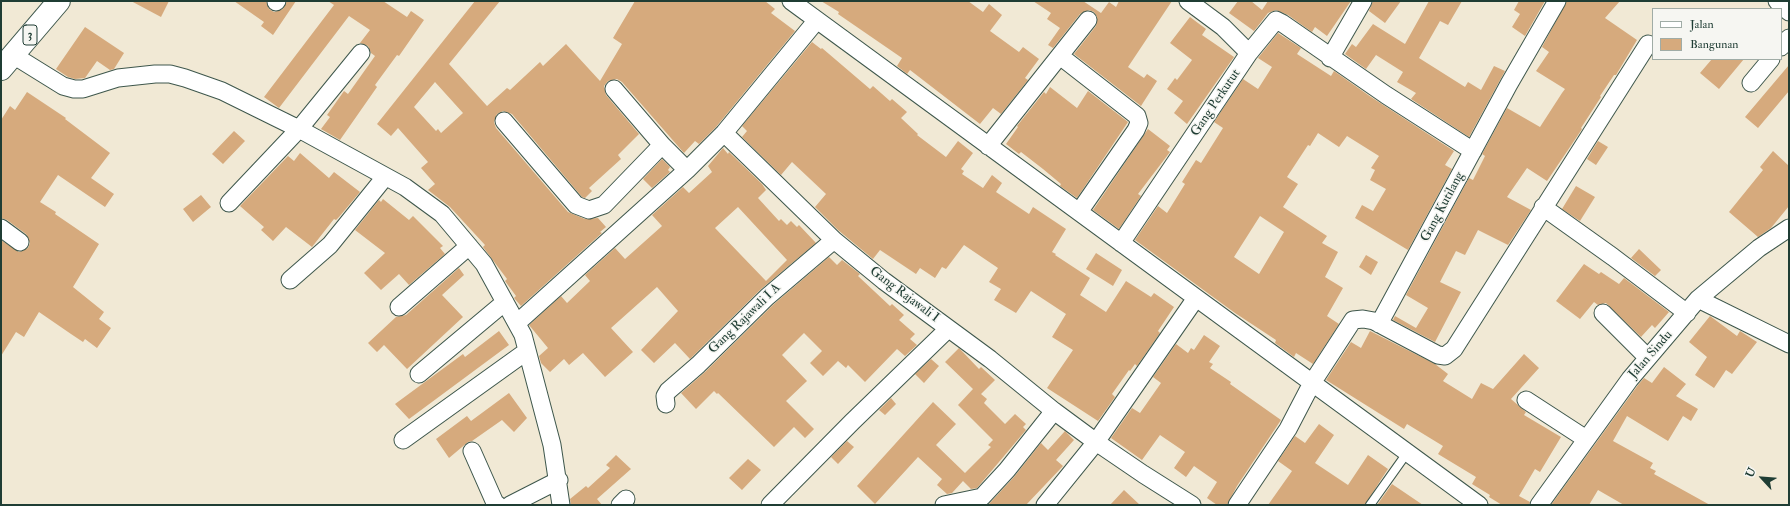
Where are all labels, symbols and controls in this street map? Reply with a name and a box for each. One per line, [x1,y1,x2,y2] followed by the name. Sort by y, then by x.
[1652,8,1782,60] legend
[1690,17,1714,32] text: Jalan
[23,25,37,45] road number: 3
[1690,37,1739,52] text: Bangunan
[1188,67,1244,139] street label: Gang Perkutut
[1418,169,1468,245] street label: Gang Kutilang
[866,264,942,326] street label: Gang Rajawali I
[706,281,784,357] street label: Gang Rajawali I A
[1626,328,1676,382] street label: Jalan Sindu
[1742,458,1782,498] north arrow
[1743,466,1759,480] text: U

